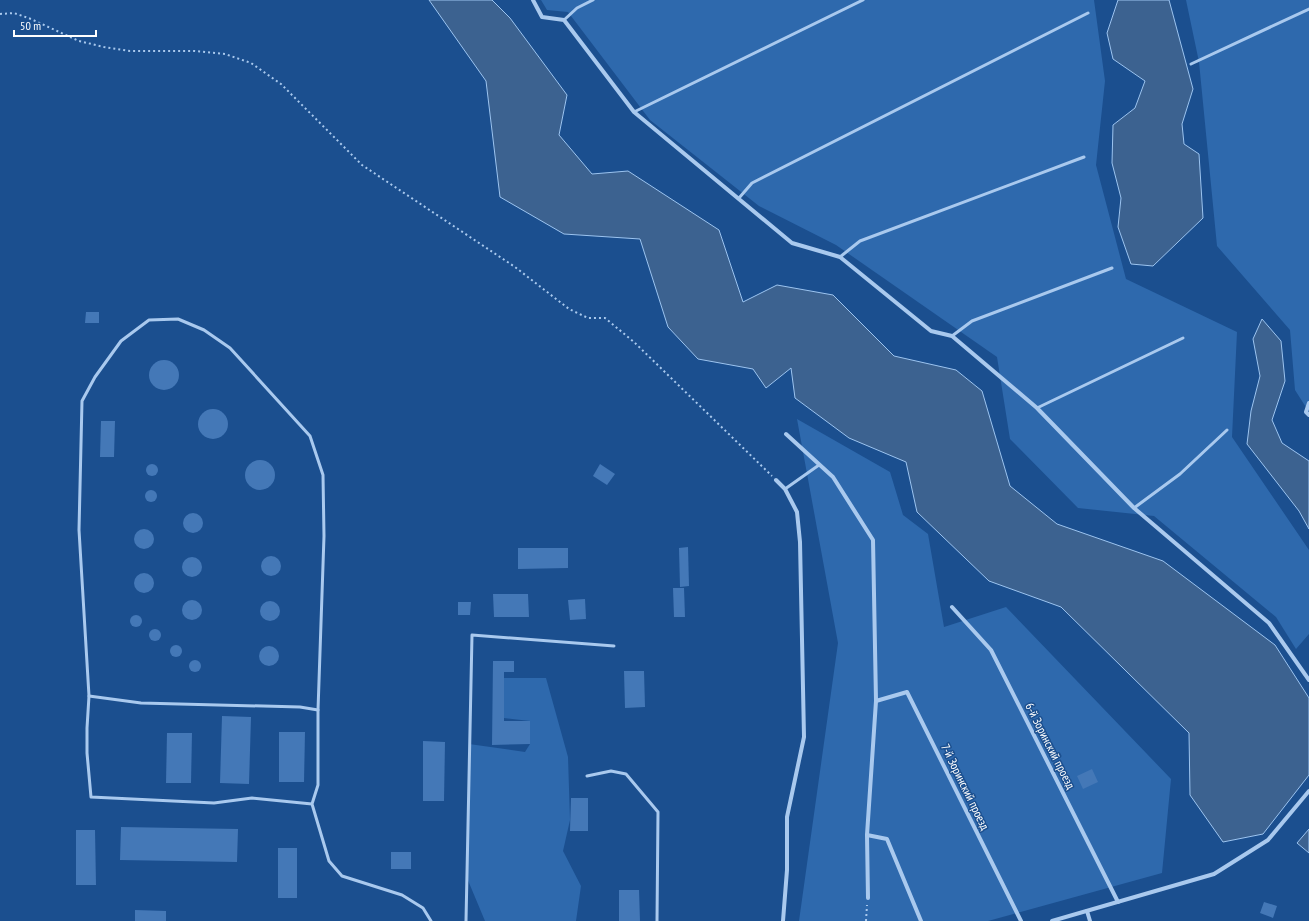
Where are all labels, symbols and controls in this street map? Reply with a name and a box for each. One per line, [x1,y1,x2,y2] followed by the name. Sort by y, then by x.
[14,12,96,38] scale bar
[20,18,41,33] text: 50 m
[1022,700,1079,792] street label: 6-й Зоринский проезд
[938,741,993,833] street label: 7-й Зоринский проезд

